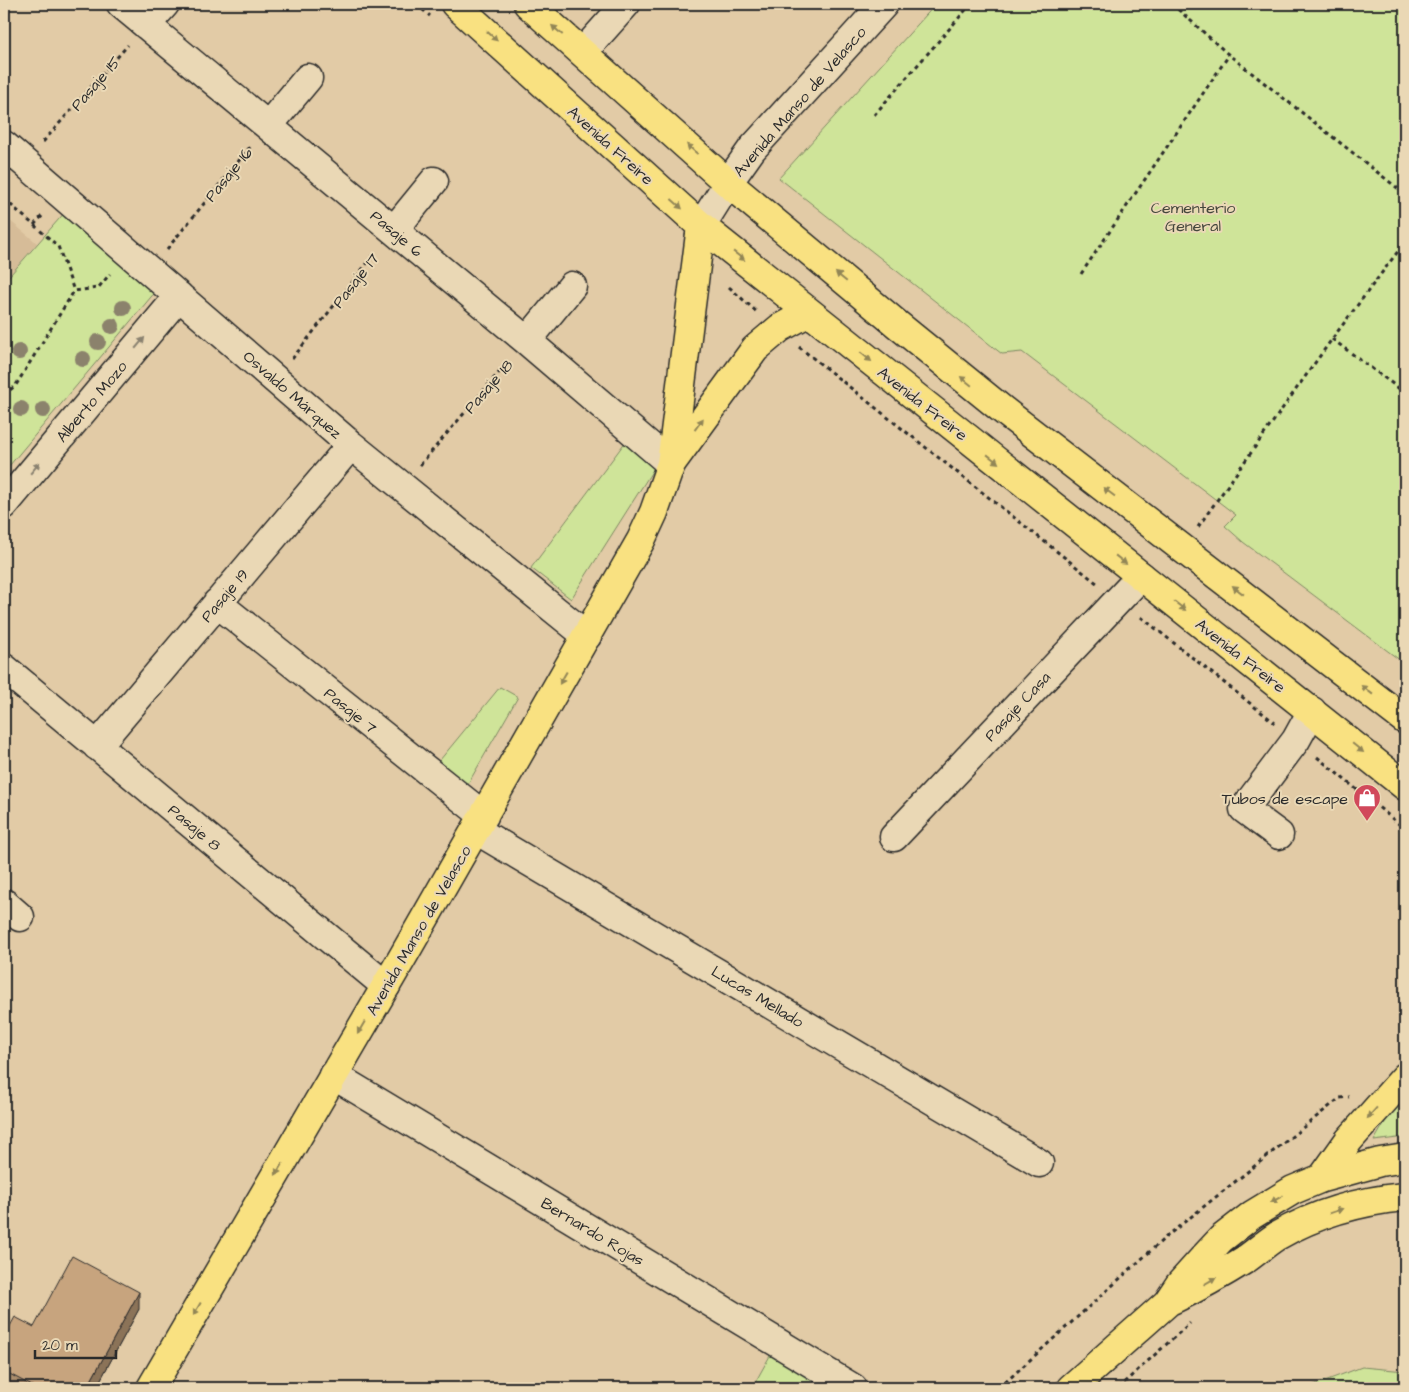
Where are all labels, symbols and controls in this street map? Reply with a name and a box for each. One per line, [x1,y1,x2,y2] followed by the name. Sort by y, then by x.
[728,22,871,182] street label: Avenida Manso de Velasco
[552,24,564,36] one-way arrow
[485,31,498,42] one-way arrow
[66,51,126,116] street label: Pasaje 15
[563,101,658,191] street label: Avenida Freire
[200,143,258,207] street label: Pasaje 16
[686,144,699,155] one-way arrow
[1151,197,1235,237] park label: Cementerio General
[670,199,683,210] one-way arrow
[365,205,427,262] street label: Pasaje 6
[327,248,384,313] street label: Pasaje 17
[732,251,745,262] one-way arrow
[834,272,847,283] one-way arrow
[134,337,145,350] one-way arrow
[238,346,347,444] street label: Osvaldo Márquez
[859,352,872,363] one-way arrow
[459,355,518,418] street label: Pasaje 18
[51,356,132,447] street label: Alberto Mozo
[873,362,972,446] street label: Avenida Freire
[960,375,973,386] one-way arrow
[694,417,704,431] one-way arrow
[987,453,1000,464] one-way arrow
[29,462,41,474] one-way arrow
[1103,486,1116,497] one-way arrow
[1114,554,1127,565] one-way arrow
[196,564,254,627] street label: Pasaje 19
[1232,585,1245,596] one-way arrow
[1173,601,1186,612] one-way arrow
[1191,614,1290,698] street label: Avenida Freire
[980,667,1056,746] street label: Pasaje Casa
[559,672,568,685] one-way arrow
[319,683,382,739] street label: Pasaje 7
[1360,685,1374,695] one-way arrow
[1351,743,1364,754] one-way arrow
[1352,783,1382,822] shop icon: Tubos de escape
[1222,788,1348,810] place label: Tubos de escape
[163,799,225,856] street label: Pasaje 8
[361,841,477,1020] street label: Avenida Manso de Velasco
[707,961,808,1033] street label: Lucas Mellado
[357,1021,365,1036] one-way arrow
[1367,1107,1378,1120] one-way arrow
[274,1162,283,1175] one-way arrow
[537,1192,648,1271] street label: Bernardo Rojas
[1270,1195,1285,1203] one-way arrow
[1329,1206,1344,1214] one-way arrow
[1203,1276,1217,1285] one-way arrow
[193,1302,201,1316] one-way arrow
[35,1327,116,1359] scale bar
[42,1335,78,1356] text: 20 m

